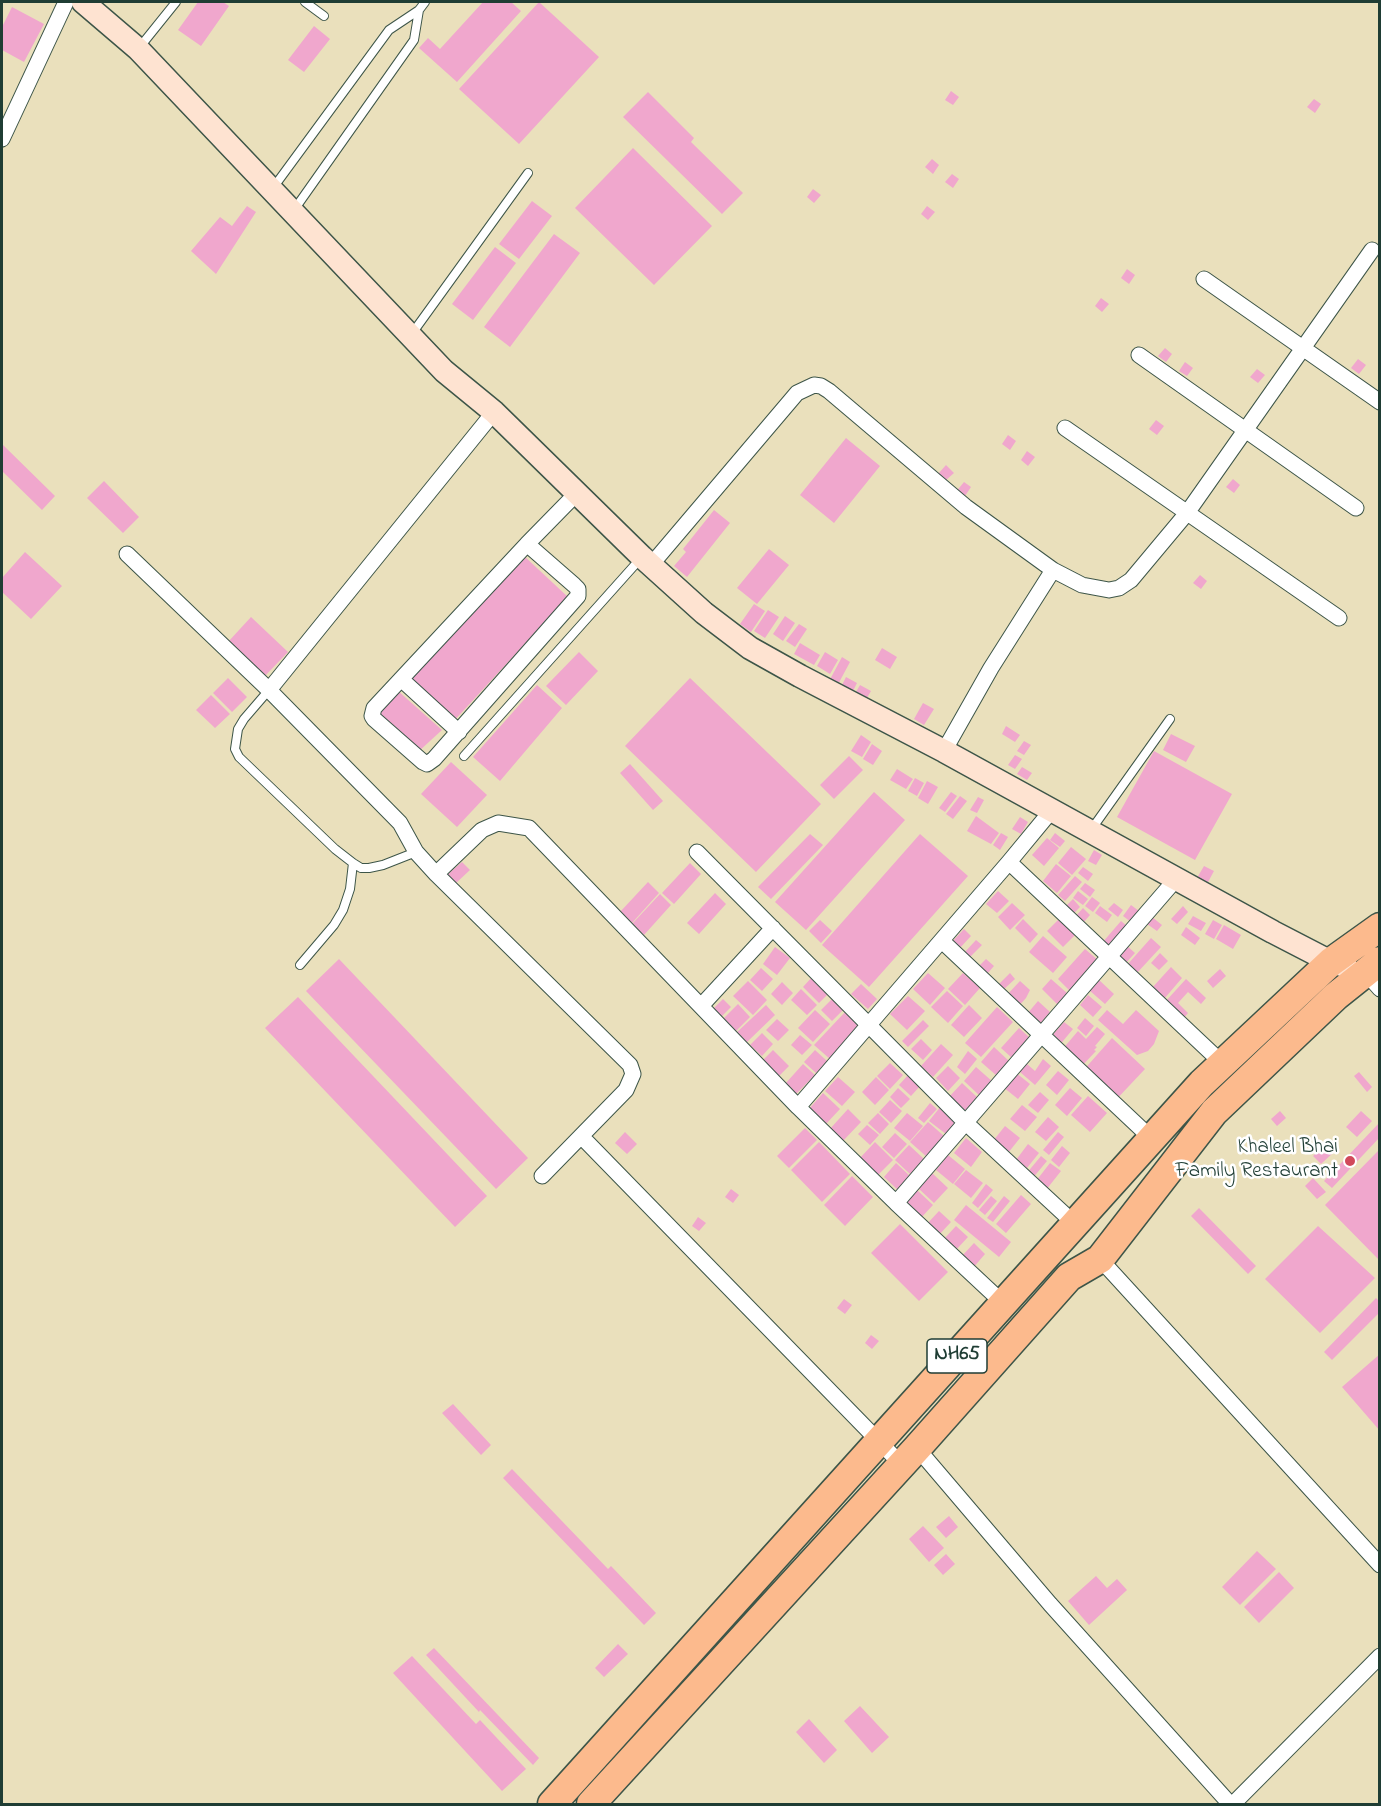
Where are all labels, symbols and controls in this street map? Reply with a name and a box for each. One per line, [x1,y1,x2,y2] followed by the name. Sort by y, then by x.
[1175,1136,1338,1186] place label: Khaleel Bhai Family Restaurant
[1343,1154,1357,1168] marker: Khaleel Bhai Family Restaurant
[927,1339,987,1373] road number: NH65

